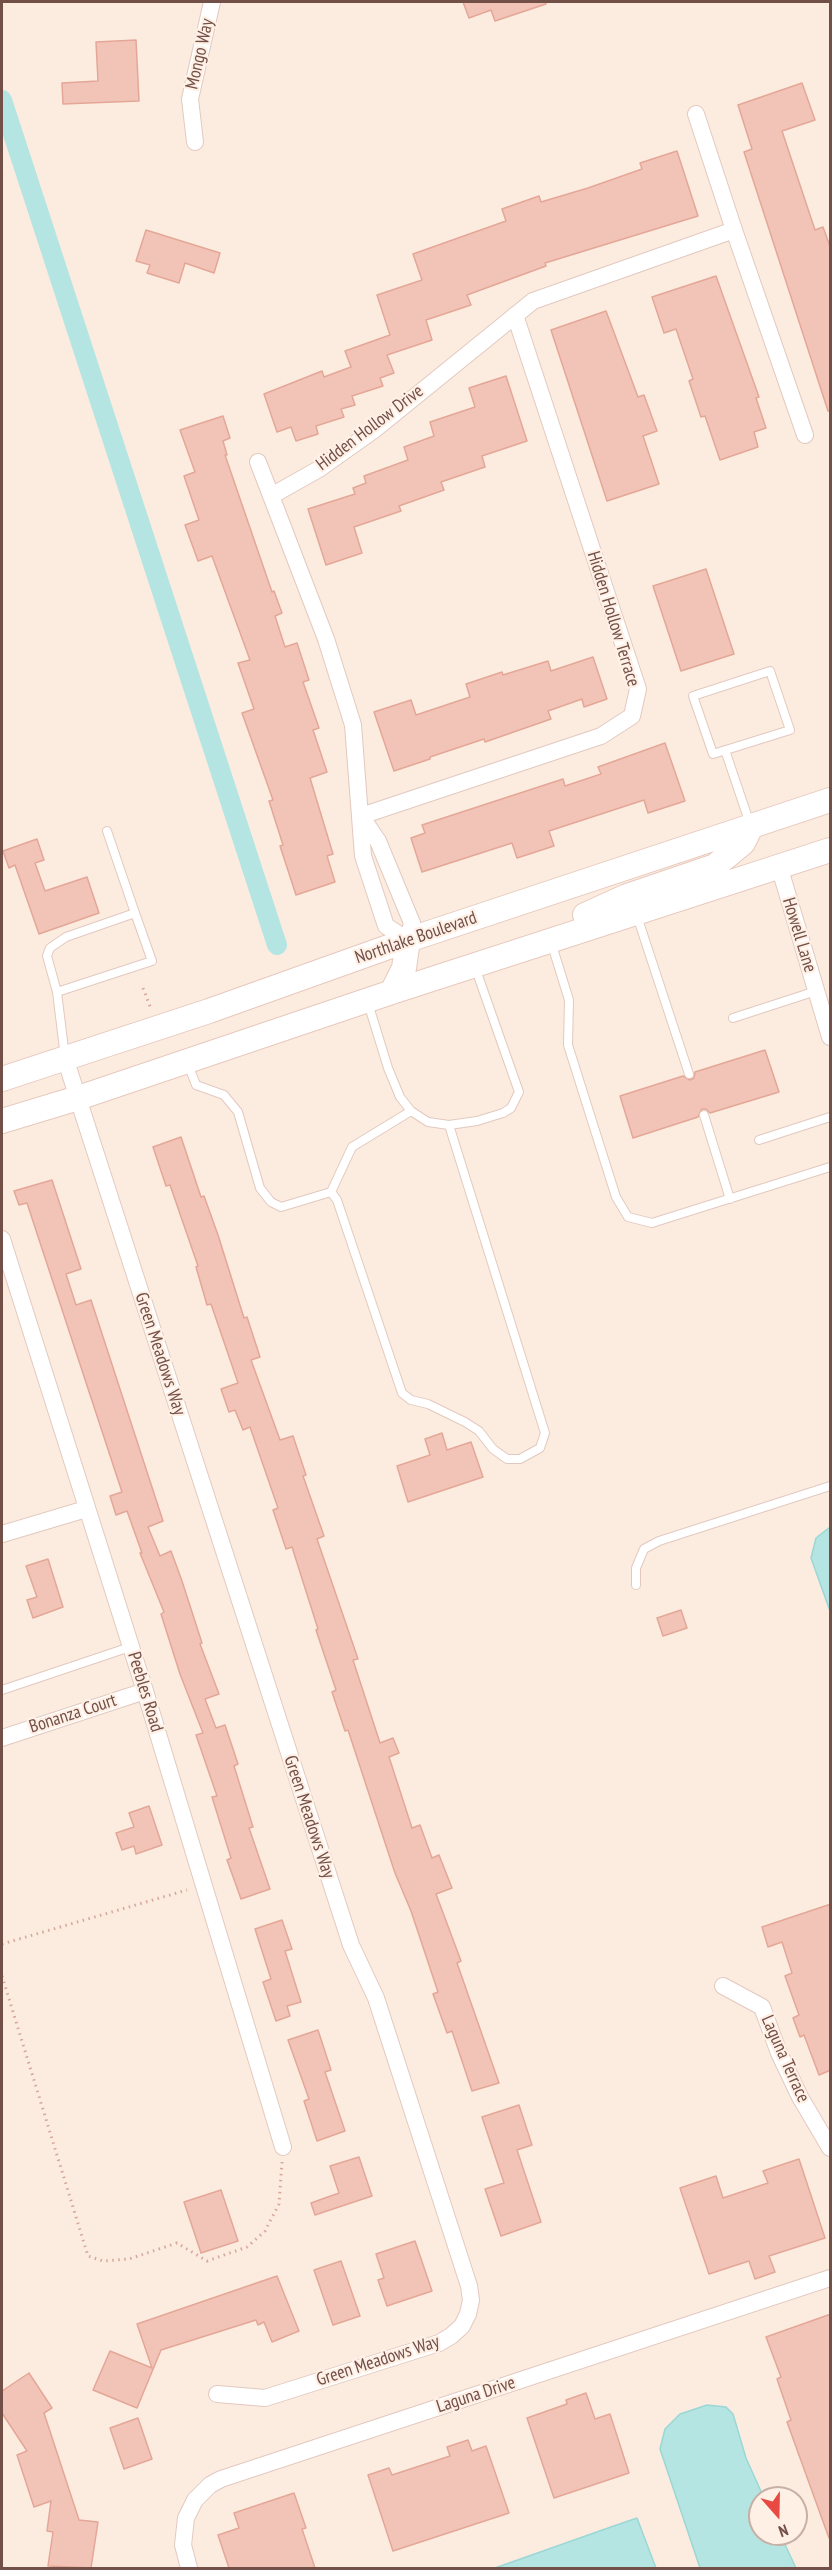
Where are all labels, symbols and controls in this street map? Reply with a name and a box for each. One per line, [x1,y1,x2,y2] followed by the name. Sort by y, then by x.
[181,17,219,91] street label: Mongo Way
[312,381,428,475] street label: Hidden Hollow Drive
[582,549,644,689] street label: Hidden Hollow Terrace
[777,895,821,975] street label: Howell Lane
[352,907,480,969] street label: Northlake Boulevard
[130,1290,190,1418] street label: Green Meadows Way
[123,1649,167,1735] street label: Peebles Road
[27,1690,119,1738] street label: Bonanza Court
[279,1753,339,1881] street label: Green Meadows Way
[756,2012,814,2106] street label: Laguna Terrace
[314,2331,442,2391] street label: Green Meadows Way
[434,2372,518,2418] street label: Laguna Drive
[748,2486,808,2546] north arrow
[776,2520,791,2542] text: N

